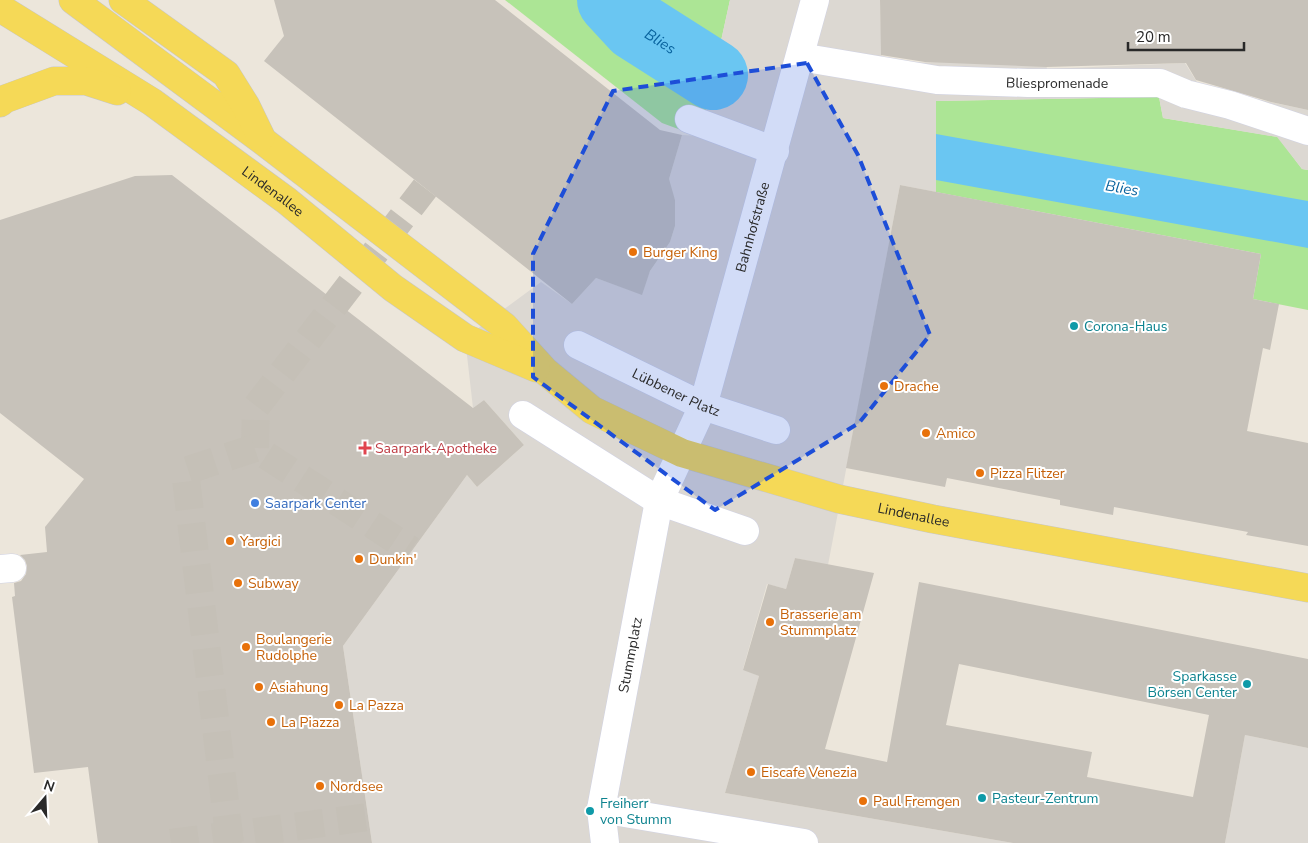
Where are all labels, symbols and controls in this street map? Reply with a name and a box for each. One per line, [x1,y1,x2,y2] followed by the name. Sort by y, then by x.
[1128,20,1244,52] scale bar
[641,24,680,59] water label: Blies
[1136,27,1171,47] text: 20 m
[1006,73,1108,93] street label: Bliespromenade
[238,162,308,221] street label: Lindenallee
[1104,176,1140,200] water label: Blies
[731,180,774,274] street label: Bahnhofstraße
[643,243,718,262] place label: Burger King
[627,246,639,258] marker: Burger King
[1084,317,1168,336] place label: Corona-Haus
[1068,320,1080,332] marker: Corona-Haus
[629,363,723,421] street label: Lübbener Platz
[894,377,939,396] place label: Drache
[878,380,890,392] marker: Drache
[936,424,976,443] place label: Amico
[920,427,932,439] marker: Amico
[375,439,497,458] place label: Saarpark-Apotheke
[359,442,371,454] marker: Saarpark-Apotheke
[990,464,1065,483] place label: Pizza Flitzer
[974,467,986,479] marker: Pizza Flitzer
[265,494,366,513] place label: Saarpark Center
[249,497,261,509] marker: Saarpark Center
[876,498,951,531] street label: Lindenallee
[239,532,281,551] place label: Yargici
[224,535,236,547] marker: Yargici
[369,550,417,569] place label: Dunkin'
[353,553,365,565] marker: Dunkin'
[248,574,300,593] place label: Subway
[232,577,244,589] marker: Subway
[780,605,861,640] place label: Brasserie am Stummplatz
[614,615,647,694] street label: Stummplatz
[764,616,776,628] marker: Brasserie am Stummplatz
[256,630,332,665] place label: Boulangerie Rudolphe
[240,641,252,653] marker: Boulangerie Rudolphe
[1147,667,1237,702] place label: Sparkasse Börsen Center
[269,678,328,697] place label: Asiahung
[1241,678,1253,690] marker: Sparkasse Börsen Center
[253,681,265,693] marker: Asiahung
[349,696,404,715] place label: La Pazza
[333,699,345,711] marker: La Pazza
[281,713,339,732] place label: La Piazza
[265,716,277,728] marker: La Piazza
[761,763,857,782] place label: Eiscafe Venezia
[745,766,757,778] marker: Eiscafe Venezia
[20,773,70,823] north arrow
[41,775,57,797] text: N
[330,777,383,796] place label: Nordsee
[314,780,326,792] marker: Nordsee
[992,789,1099,808] place label: Pasteur-Zentrum
[873,792,960,811] place label: Paul Fremgen
[976,792,988,804] marker: Pasteur-Zentrum
[600,794,672,829] place label: Freiherr von Stumm
[857,795,869,807] marker: Paul Fremgen
[584,805,596,817] marker: Freiherr von Stumm

